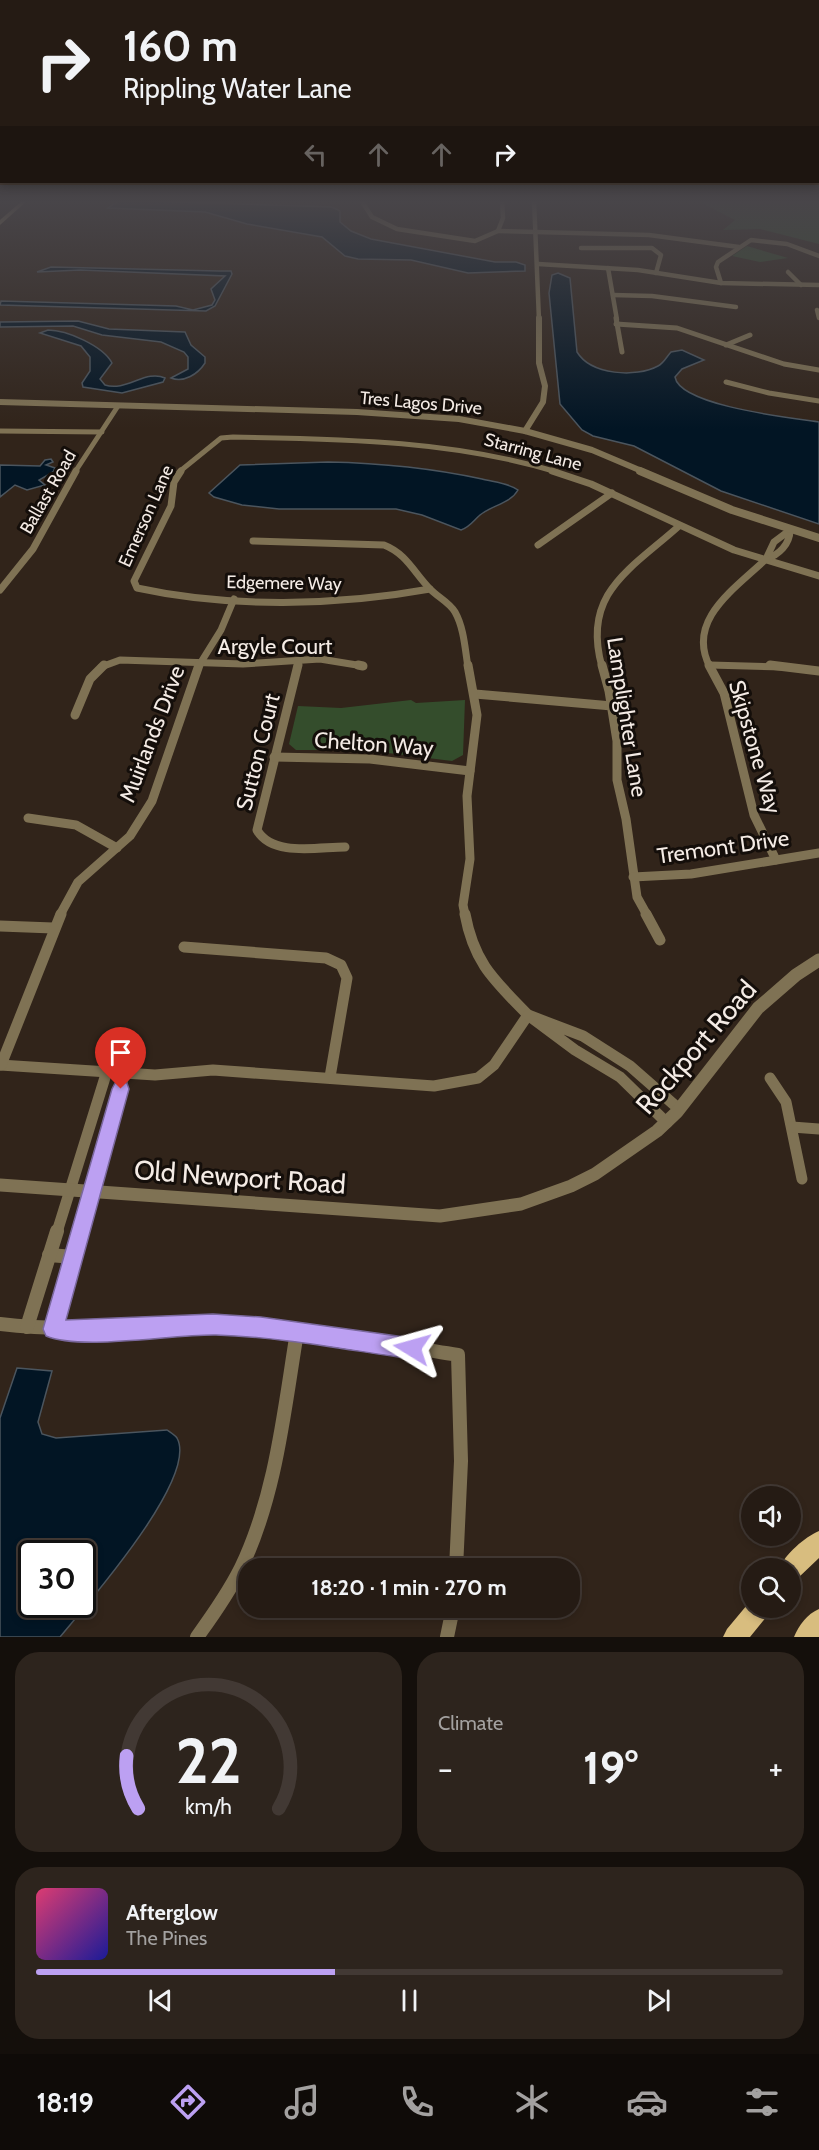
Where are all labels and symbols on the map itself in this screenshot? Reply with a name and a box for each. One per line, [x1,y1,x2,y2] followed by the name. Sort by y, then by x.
[359,387,483,419] street label: Tres Lagos Drive
[482,428,584,476] street label: Starring Lane
[15,446,81,538] street label: Ballast Road
[114,462,178,570] street label: Emerson Lane
[226,571,342,595] street label: Edgemere Way
[218,633,333,660] street label: Argyle Court
[601,635,653,799] street label: Lamplighter Lane
[114,662,190,806] street label: Muirlands Drive
[723,677,787,817] street label: Skipstone Way
[230,690,286,813] street label: Sutton Court
[313,726,435,762] street label: Chelton Way
[655,824,791,870] street label: Tremont Drive
[629,973,763,1121] street label: Rockport Road
[95,1027,146,1089] pin
[133,1153,347,1201] street label: Old Newport Road
[380,1316,444,1380] position arrow
[18,1540,96,1618] speed limit sign: 30

